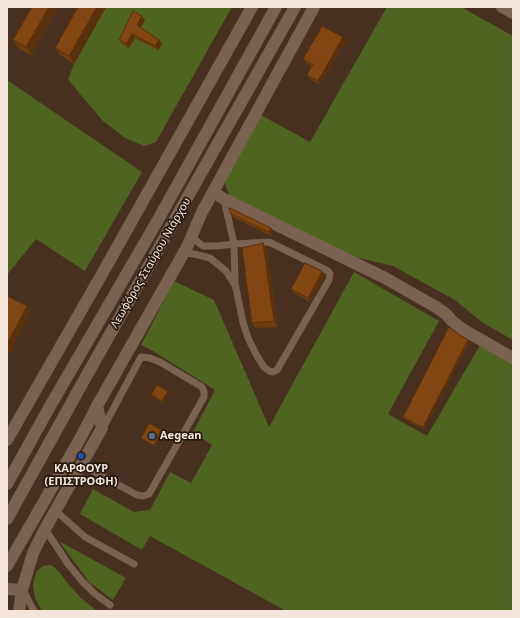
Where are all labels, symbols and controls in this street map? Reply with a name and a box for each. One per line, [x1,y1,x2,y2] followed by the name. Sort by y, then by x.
[108,195,194,331] street label: Λεωφόρος Σταύρου Νιάρχου
[160,429,201,443] place label: Aegean
[147,431,157,441] marker: Aegean
[76,451,86,461] marker: ΚΑΡΦΟΥΡ (ΕΠΙΣΤΡΟΦΗ)
[45,462,117,488] place label: ΚΑΡΦΟΥΡ (ΕΠΙΣΤΡΟΦΗ)

